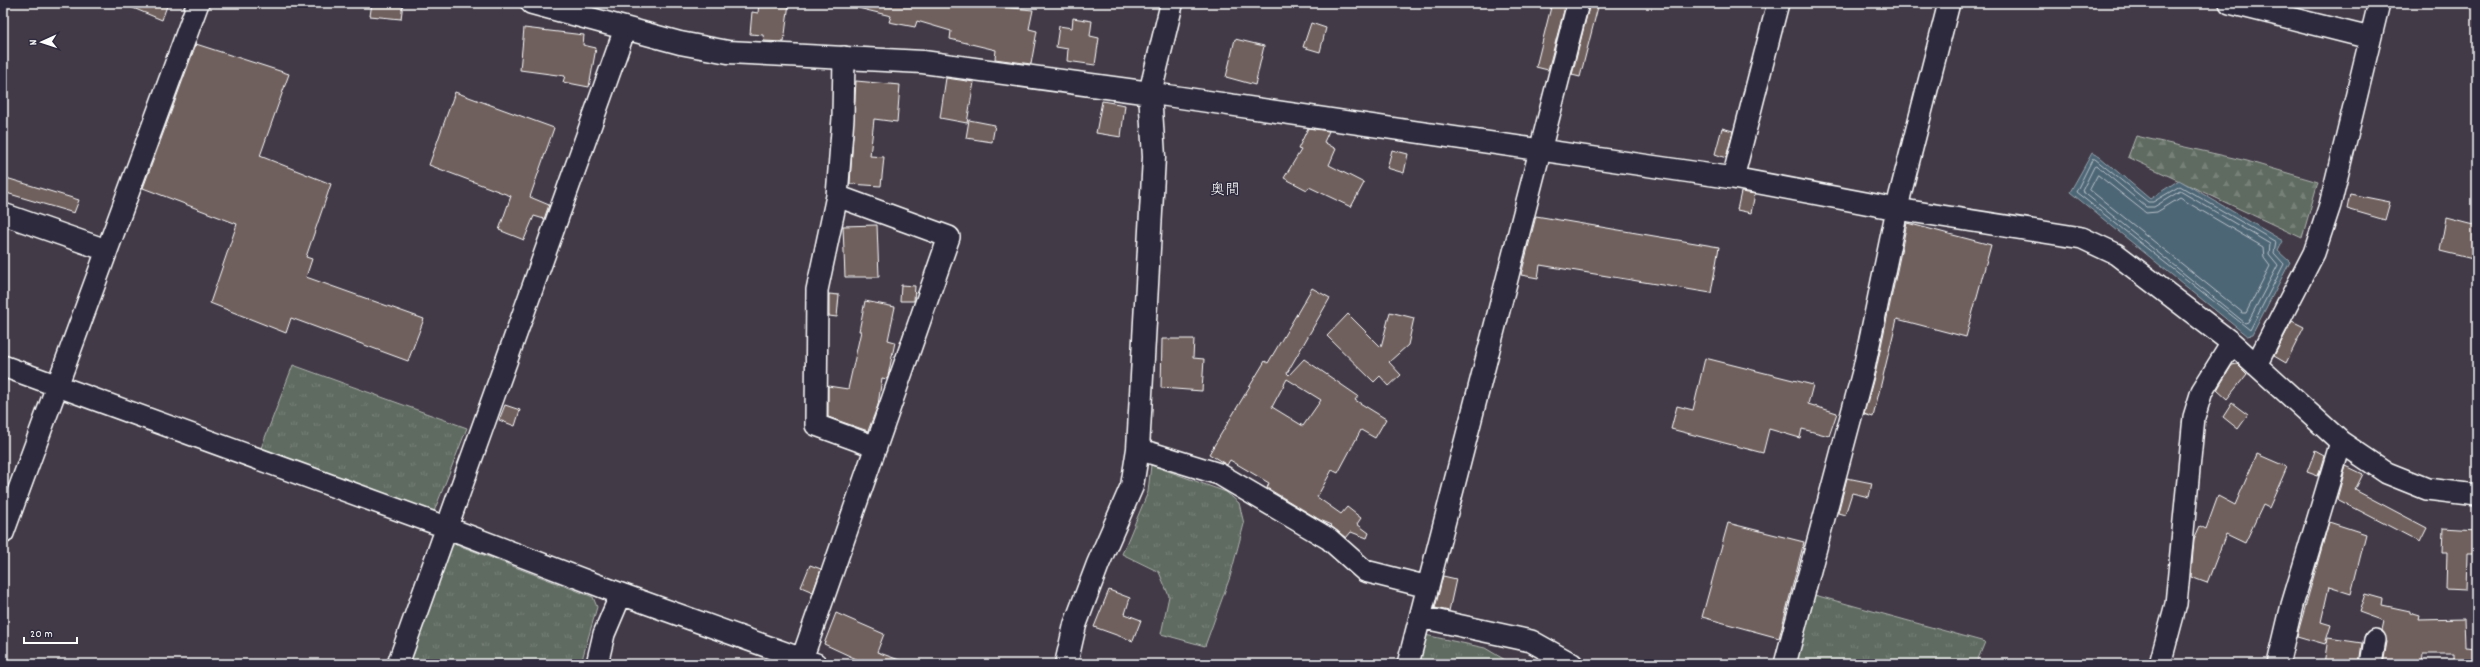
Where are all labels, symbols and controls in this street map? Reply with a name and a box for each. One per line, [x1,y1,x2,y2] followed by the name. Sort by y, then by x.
[22,22,62,62] north arrow
[26,39,42,46] text: N
[1210,180,1240,202] district label: 奥間
[24,619,77,645] scale bar
[30,626,53,643] text: 20 m

